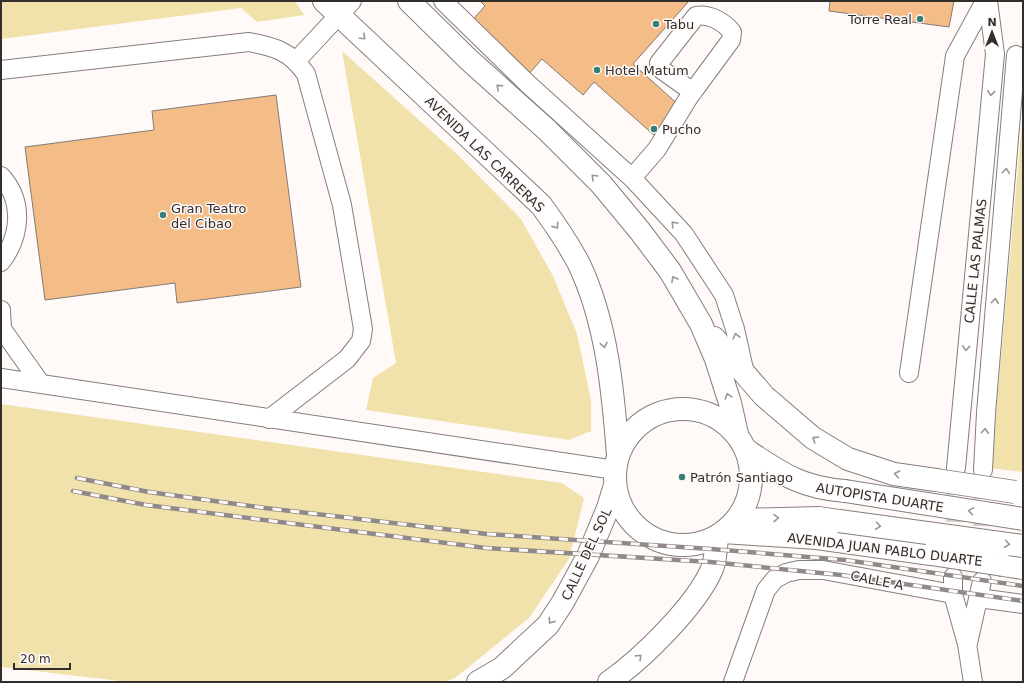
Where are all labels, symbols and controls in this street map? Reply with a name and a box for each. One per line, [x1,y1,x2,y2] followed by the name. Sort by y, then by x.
[847,12,912,27] place label: Torre Real
[972,12,1012,52] north arrow
[915,14,925,24] marker: Torre Real
[987,16,997,29] text: N
[663,17,694,32] place label: Tabu
[651,19,661,29] marker: Tabu
[358,32,366,40] one-way arrow
[605,63,689,78] place label: Hotel Matum
[592,65,602,75] marker: Hotel Matum
[497,85,504,92] one-way arrow
[987,90,996,96] one-way arrow
[422,93,548,215] street label: AVENIDA LAS CARRERAS
[662,122,701,137] place label: Pucho
[649,124,659,134] marker: Pucho
[1002,168,1011,175] one-way arrow
[591,174,599,182] one-way arrow
[961,198,989,324] street label: CALLE LAS PALMAS
[171,201,247,231] place label: Gran Teatro del Cibao
[158,210,168,220] marker: Gran Teatro del Cibao
[551,221,558,228] one-way arrow
[672,221,679,228] one-way arrow
[672,275,679,283] one-way arrow
[991,298,1000,304] one-way arrow
[732,333,741,340] one-way arrow
[599,342,607,348] one-way arrow
[962,345,971,351] one-way arrow
[724,393,733,400] one-way arrow
[980,428,989,434] one-way arrow
[812,436,819,444] one-way arrow
[690,470,793,485] place label: Patrón Santiago
[894,470,900,478] one-way arrow
[677,472,687,482] marker: Patrón Santiago
[815,480,945,515] street label: AUTOPISTA DUARTE
[558,505,615,603] street label: CALLE DEL SOL
[968,507,974,516] one-way arrow
[773,514,779,522] one-way arrow
[875,521,881,530] one-way arrow
[787,530,983,569] street label: AVENIDA JUAN PABLO DUARTE
[1004,539,1010,548] one-way arrow
[849,568,905,593] street label: CALLE A
[549,616,556,623] one-way arrow
[14,645,70,671] scale bar
[20,652,51,666] text: 20 m
[634,654,642,662] one-way arrow

